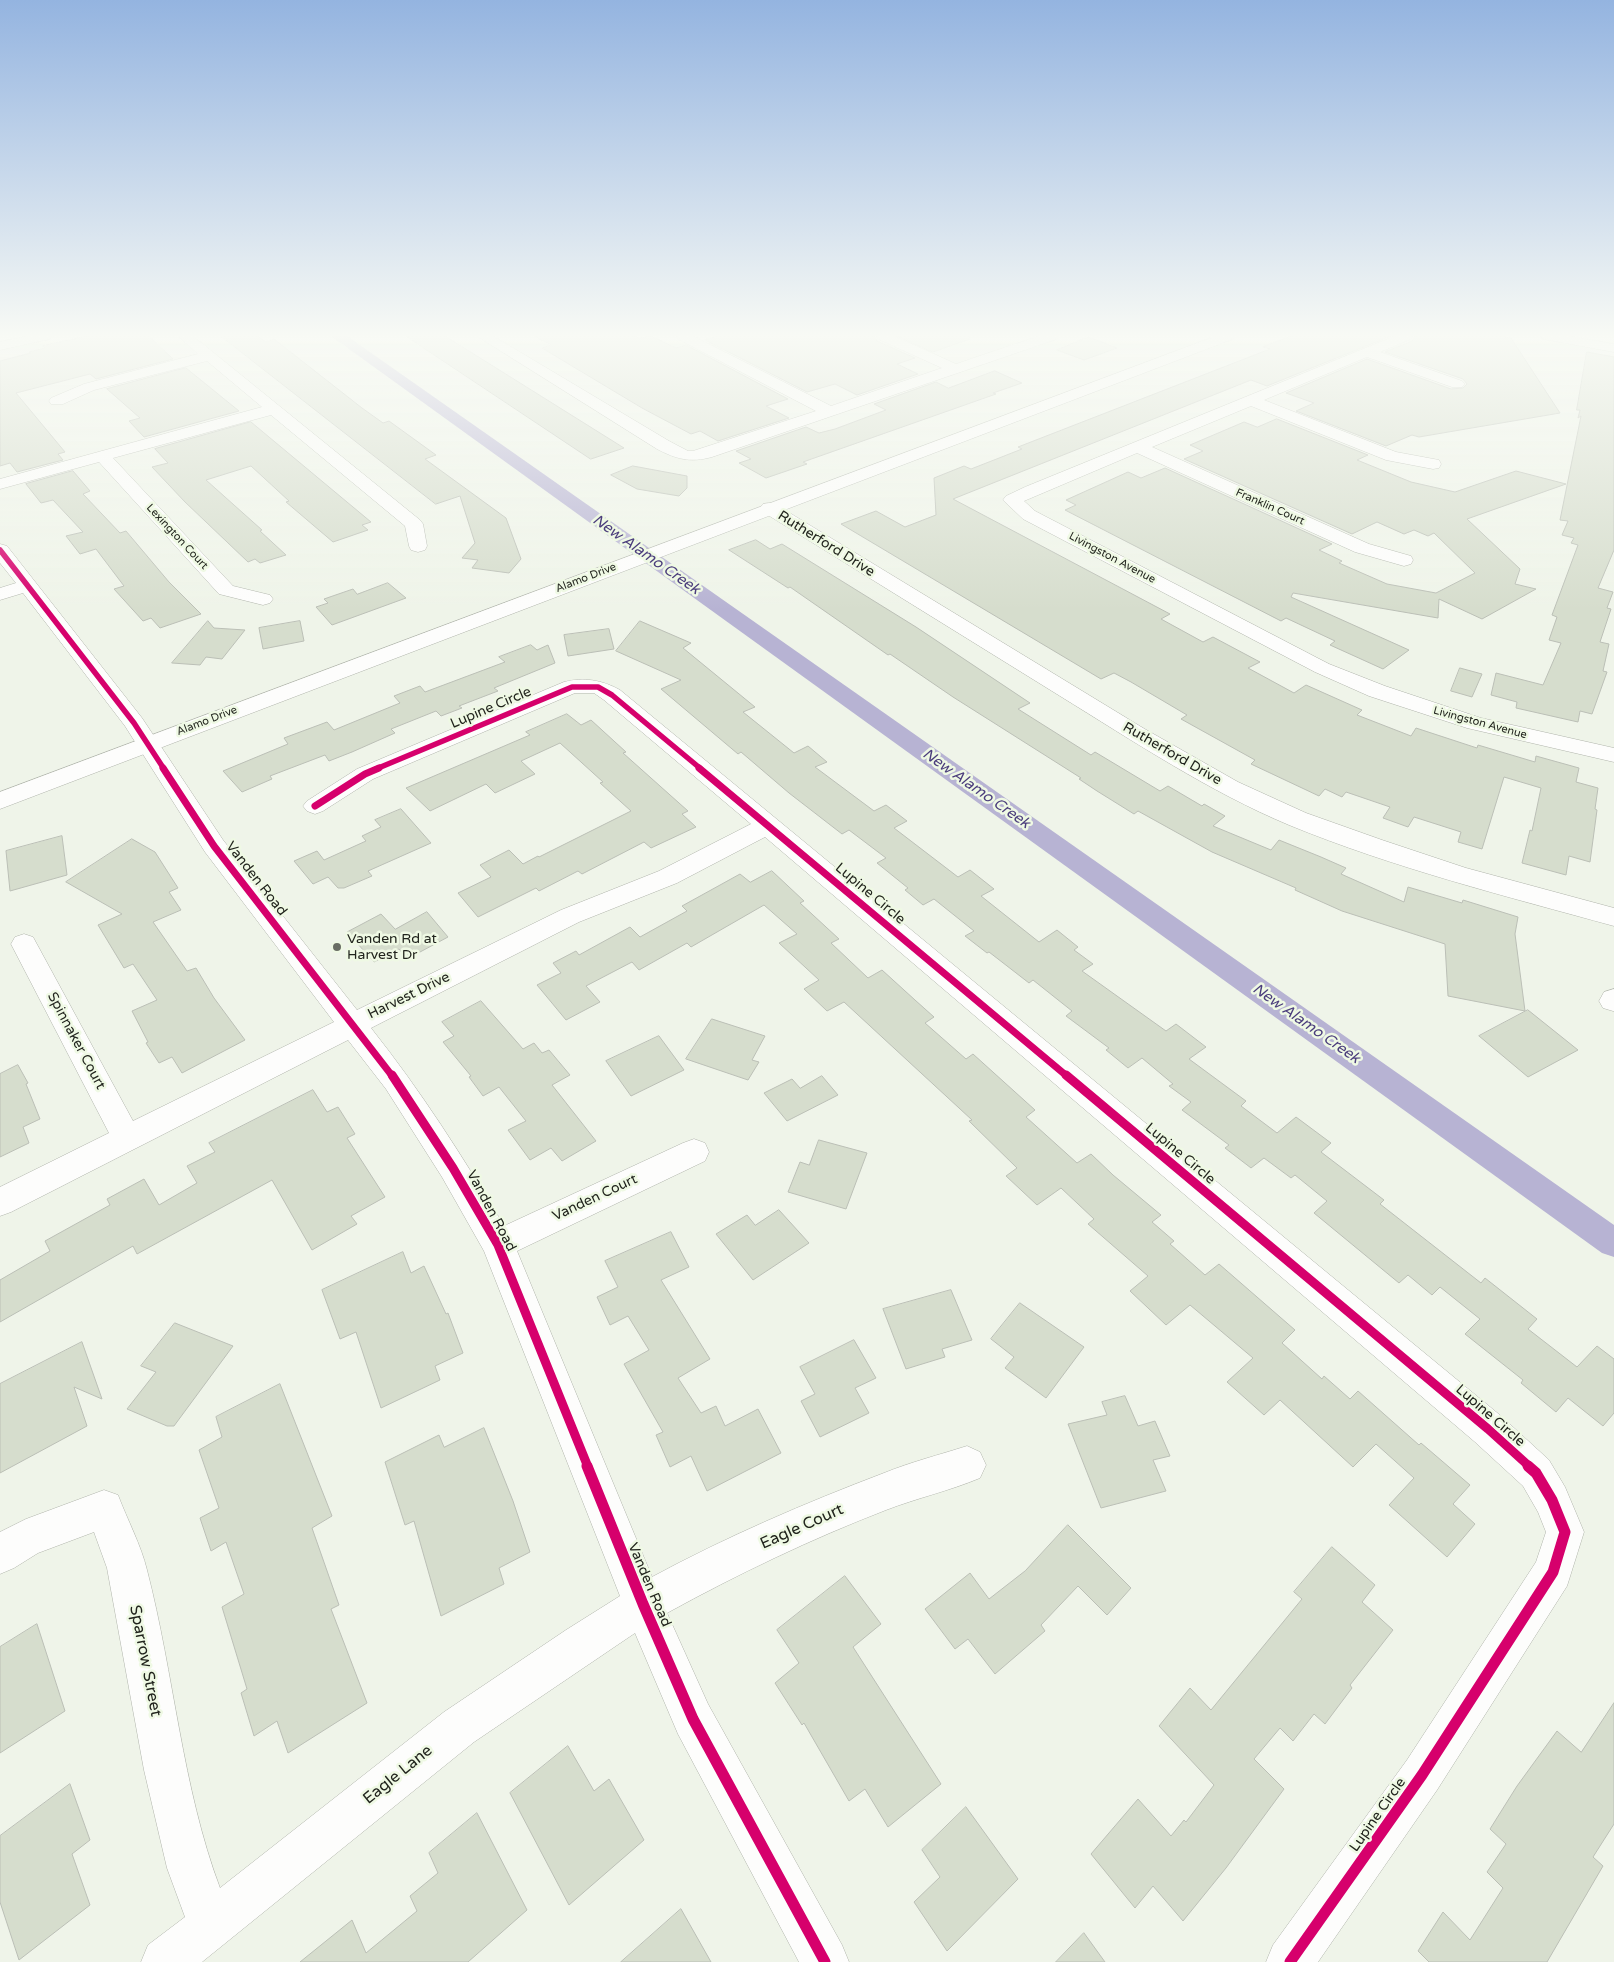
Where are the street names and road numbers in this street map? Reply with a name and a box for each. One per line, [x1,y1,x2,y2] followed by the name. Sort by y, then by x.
[1234,486,1306,528] street label: Franklin Court
[143,502,211,572] street label: Lexington Court
[774,507,878,581] street label: Rutherford Drive
[1066,530,1158,586] street label: Livingston Avenue
[554,560,618,596] street label: Alamo Drive
[448,683,534,733] street label: Lupine Circle
[175,703,239,739] street label: Alamo Drive
[1432,704,1528,742] street label: Livingston Avenue
[1120,719,1224,789] street label: Rutherford Drive
[222,839,290,919] street label: Vanden Road
[832,860,908,928] street label: Lupine Circle
[365,969,453,1023] street label: Harvest Drive
[43,990,109,1092] street label: Spinnaker Court
[1142,1120,1218,1188] street label: Lupine Circle
[463,1168,519,1254] street label: Vanden Road
[550,1171,640,1225] street label: Vanden Court
[1452,1381,1528,1451] street label: Lupine Circle
[757,1500,847,1554] street label: Eagle Court
[624,1541,674,1629] street label: Vanden Road
[125,1604,165,1718] street label: Sparrow Street
[360,1741,436,1809] street label: Eagle Lane
[1346,1775,1410,1855] street label: Lupine Circle

